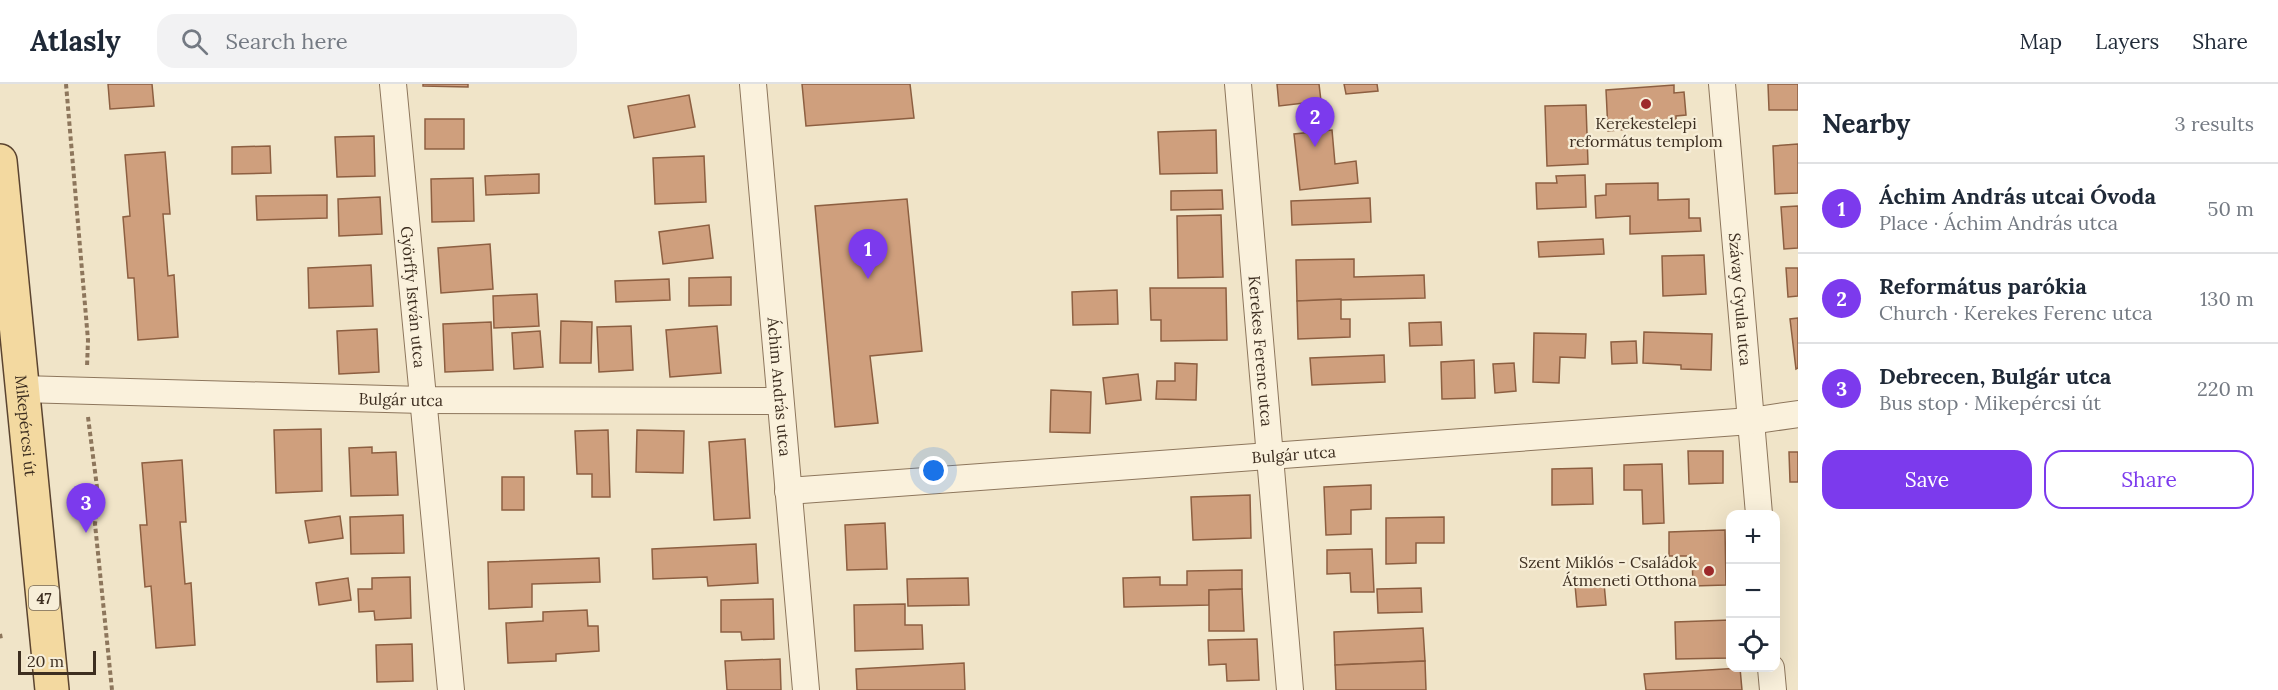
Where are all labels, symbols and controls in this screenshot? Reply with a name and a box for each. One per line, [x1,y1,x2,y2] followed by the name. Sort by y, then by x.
[157,14,577,68] search box
[30,23,121,59] text: Atlasly
[178,25,211,58] icon: search
[226,27,348,55] text: Search here
[2019,28,2062,55] text: Map
[2095,28,2159,55] text: Layers
[2192,28,2248,55] text: Share
[1639,97,1653,111] marker: Kerekestelepi református templom
[1296,98,1334,147] pin: 2
[1822,107,1910,140] text: Nearby
[2175,111,2254,136] text: 3 results
[1569,113,1723,151] place label: Kerekestelepi református templom
[1879,182,2156,210] text: Áchim András utcai Óvoda
[1837,196,1846,221] text: 1
[2208,196,2254,221] text: 50 m
[1879,210,2118,235] text: Place · Áchim András utca
[397,225,430,369] street label: Györffy István utca
[848,230,888,279] pin: 1
[1725,232,1756,367] street label: Szávay Gyula utca
[1879,272,2087,300] text: Református parókia
[1244,275,1277,427] street label: Kerekes Ferenc utca
[1836,286,1847,311] text: 2
[2200,286,2254,311] text: 130 m
[1879,300,2153,325] text: Church · Kerekes Ferenc utca
[763,315,796,457] street label: Áchim András utca
[1879,362,2111,390] text: Debrecen, Bulgár utca
[11,374,41,478] street label: Mikepércsi út
[1836,376,1847,401] text: 3
[2197,376,2254,401] text: 220 m
[358,388,443,410] street label: Bulgár utca
[1879,390,2101,415] text: Bus stop · Mikepércsi út
[1251,441,1337,467] street label: Bulgár utca
[1822,450,2032,509] button: Save
[2044,450,2254,509] button: Share
[919,456,948,485] your location
[66,484,106,533] pin: 3
[1726,510,1780,672] map controls
[1726,510,1780,564] button: +
[1519,552,1697,590] place label: Szent Miklós - Családok Átmeneti Otthona
[1702,564,1716,578] marker: Szent Miklós - Családok Átmeneti Otthona
[1726,564,1780,618] button: −
[29,586,59,610] road number: 47
[1726,618,1780,672] button: locate
[18,648,96,676] scale bar
[27,651,64,671] text: 20 m

